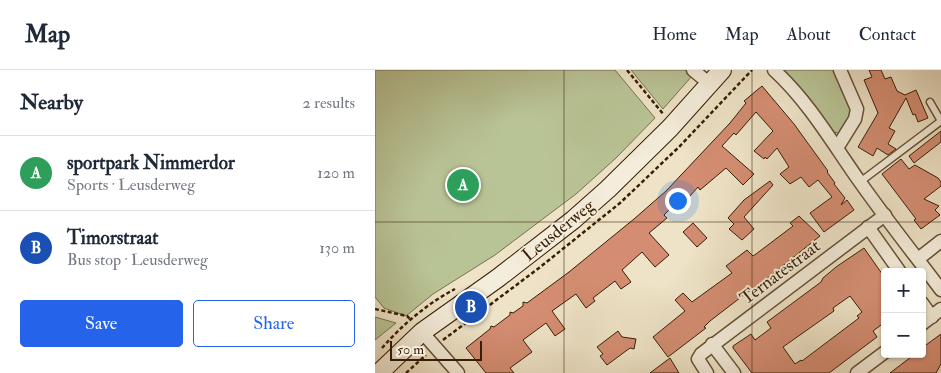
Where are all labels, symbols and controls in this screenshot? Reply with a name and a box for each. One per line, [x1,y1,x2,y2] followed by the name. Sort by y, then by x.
[25,19,70,50] text: Map
[652,23,697,46] text: Home
[725,23,759,46] text: Map
[787,23,831,46] text: About
[859,23,916,46] text: Contact
[20,89,83,116] text: Nearby
[302,93,355,113] text: 2 results
[67,151,235,175] text: sportpark Nimmerdor
[31,163,41,183] text: A
[317,163,355,183] text: 120 m
[447,166,479,204] pin: A
[67,175,195,195] text: Sports · Leusderweg
[665,188,691,214] your location
[517,194,600,267] street label: Leusderweg
[67,226,158,250] text: Timorstraat
[736,235,825,310] street label: Ternatestraat
[31,238,41,258] text: B
[319,238,355,258] text: 130 m
[67,250,208,270] text: Bus stop · Leusderweg
[881,268,926,358] map controls
[881,268,926,313] button: +
[455,288,487,326] pin: B
[20,300,183,347] button: Save
[193,300,355,347] button: Share
[881,313,926,358] button: −
[390,338,483,361] scale bar
[397,341,424,358] text: 50 m

